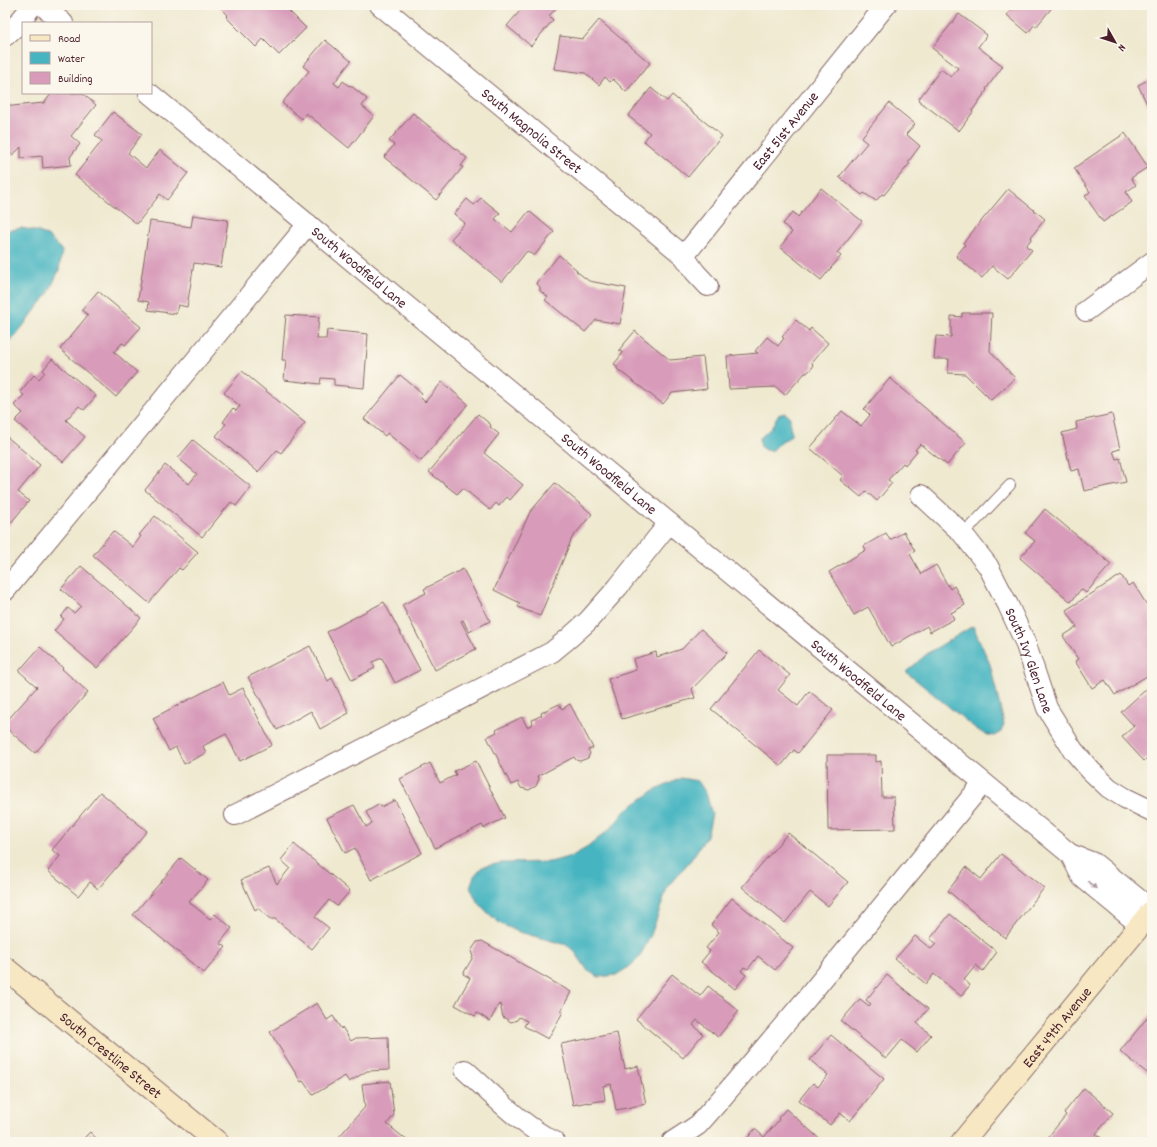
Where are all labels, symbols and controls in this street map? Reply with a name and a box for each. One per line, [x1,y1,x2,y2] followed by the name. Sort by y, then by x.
[22,22,152,94] legend
[1095,22,1135,62] north arrow
[58,31,80,48] text: Road
[1113,40,1129,55] text: N
[58,51,85,68] text: Water
[58,71,93,88] text: Building
[475,84,586,181] street label: South Magnolia Street
[748,87,825,176] street label: East 51st Avenue
[305,222,411,315] street label: South Woodfield Lane
[555,428,661,521] street label: South Woodfield Lane
[998,605,1057,719] street label: South Ivy Glen Lane
[805,635,911,728] street label: South Woodfield Lane
[1087,881,1097,890] one-way arrow
[1018,983,1098,1074] street label: East 49th Avenue
[54,1008,166,1106] street label: South Crestline Street

